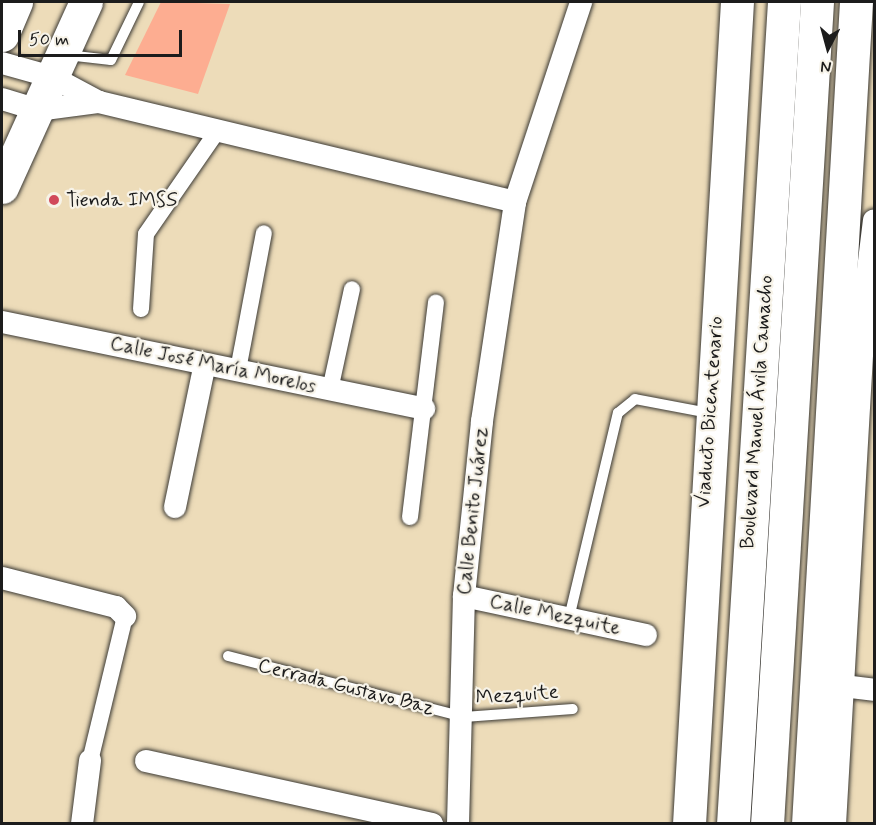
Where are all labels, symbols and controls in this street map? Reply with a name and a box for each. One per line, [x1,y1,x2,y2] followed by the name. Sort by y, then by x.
[21,18,184,56] scale bar
[798,18,858,78] north arrow
[29,28,69,52] text: 50 m
[820,55,832,77] text: N
[66,188,177,212] place label: Tienda IMSS
[47,193,61,207] marker: Tienda IMSS
[735,272,779,552] street label: Boulevard Manuel Ávila Camacho
[691,316,729,508] street label: Viaducto Bicentenario
[107,331,319,399] street label: Calle José María Morelos
[452,427,494,595] street label: Calle Benito Juárez
[488,590,622,640] street label: Calle Mezquite
[256,654,436,720] street label: Cerrada Gustavo Baz
[475,680,559,710] street label: Mezquite

